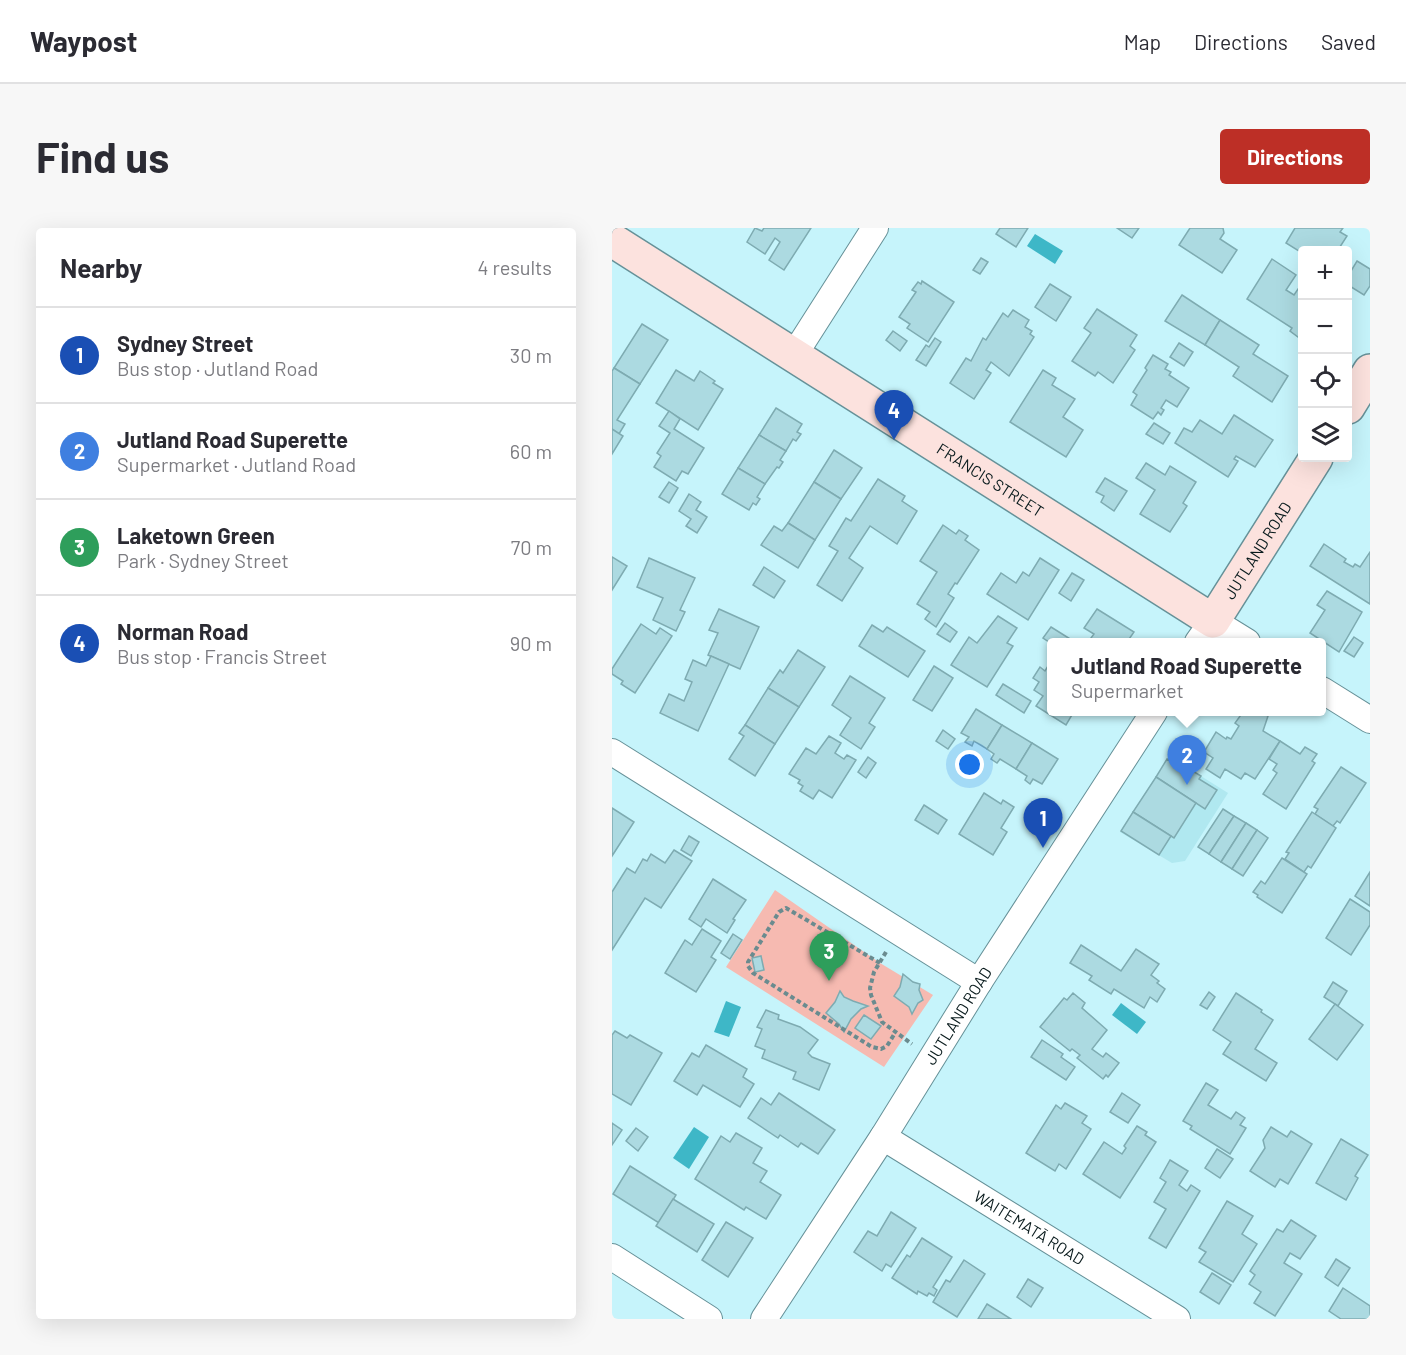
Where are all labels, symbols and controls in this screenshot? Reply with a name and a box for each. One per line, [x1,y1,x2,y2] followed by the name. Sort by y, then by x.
[30,24,137,58] text: Waypost
[1124,29,1161,54] text: Map
[1194,29,1288,54] text: Directions
[1321,29,1376,54] text: Saved
[1220,129,1370,184] button: Directions
[36,131,169,181] text: Find us
[1298,246,1352,462] map controls
[1298,246,1352,300] button: +
[60,252,142,283] text: Nearby
[477,255,552,279] text: 4 results
[1298,300,1352,354] button: −
[117,330,253,356] text: Sydney Street
[76,343,83,367] text: 1
[510,343,552,367] text: 30 m
[1298,354,1352,408] button: locate
[117,356,318,380] text: Bus stop · Jutland Road
[874,390,914,440] pin: 4
[1298,408,1352,462] button: layers
[117,426,348,452] text: Jutland Road Superette
[74,439,85,463] text: 2
[510,439,552,463] text: 60 m
[934,439,1048,520] street label: FRANCIS STREET
[117,452,356,476] text: Supermarket · Jutland Road
[1219,498,1295,602] street label: JUTLAND ROAD
[117,522,275,548] text: Laketown Green
[74,535,85,559] text: 3
[511,535,552,559] text: 70 m
[117,548,289,572] text: Park · Sydney Street
[117,618,248,644] text: Norman Road
[73,631,86,655] text: 4
[510,631,552,655] text: 90 m
[1047,638,1326,716] popup
[117,644,327,668] text: Bus stop · Francis Street
[1071,652,1302,678] text: Jutland Road Superette
[1071,678,1184,702] text: Supermarket
[1168,736,1206,785] pin: 2
[955,750,984,779] your location
[1024,798,1062,848] pin: 1
[810,932,848,981] pin: 3
[920,963,995,1068] street label: JUTLAND ROAD
[971,1186,1088,1268] street label: WAITEMATĀ ROAD

